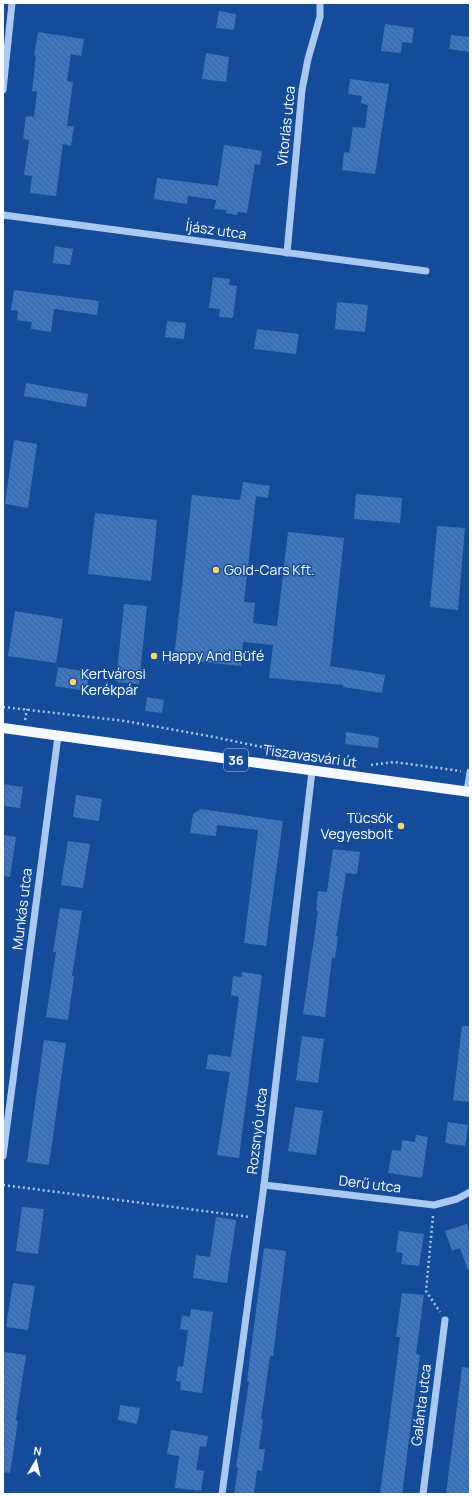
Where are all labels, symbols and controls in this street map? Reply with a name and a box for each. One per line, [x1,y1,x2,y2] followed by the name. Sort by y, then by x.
[272,85,299,167] street label: Vitorlás utca
[184,216,248,243] street label: Íjász utca
[224,560,315,579] place label: Gold-Cars Kft.
[211,565,221,575] marker: Gold-Cars Kft.
[162,646,264,665] place label: Happy And Büfé
[149,651,159,661] marker: Happy And Büfé
[81,664,146,699] place label: Kertvárosi Kerékpár
[68,677,78,687] marker: Kertvárosi Kerékpár
[262,740,359,772] street label: Tiszavasvári út
[224,749,248,771] road number: 36
[321,808,394,843] place label: Tücsök Vegyesbolt
[396,821,406,831] marker: Tücsök Vegyesbolt
[7,867,36,951] street label: Munkás utca
[242,1087,271,1175] street label: Rozsnyó utca
[338,1170,402,1197] street label: Derű utca
[406,1363,435,1447] street label: Galánta utca
[16,1441,56,1481] north arrow
[33,1443,43,1459] text: N

